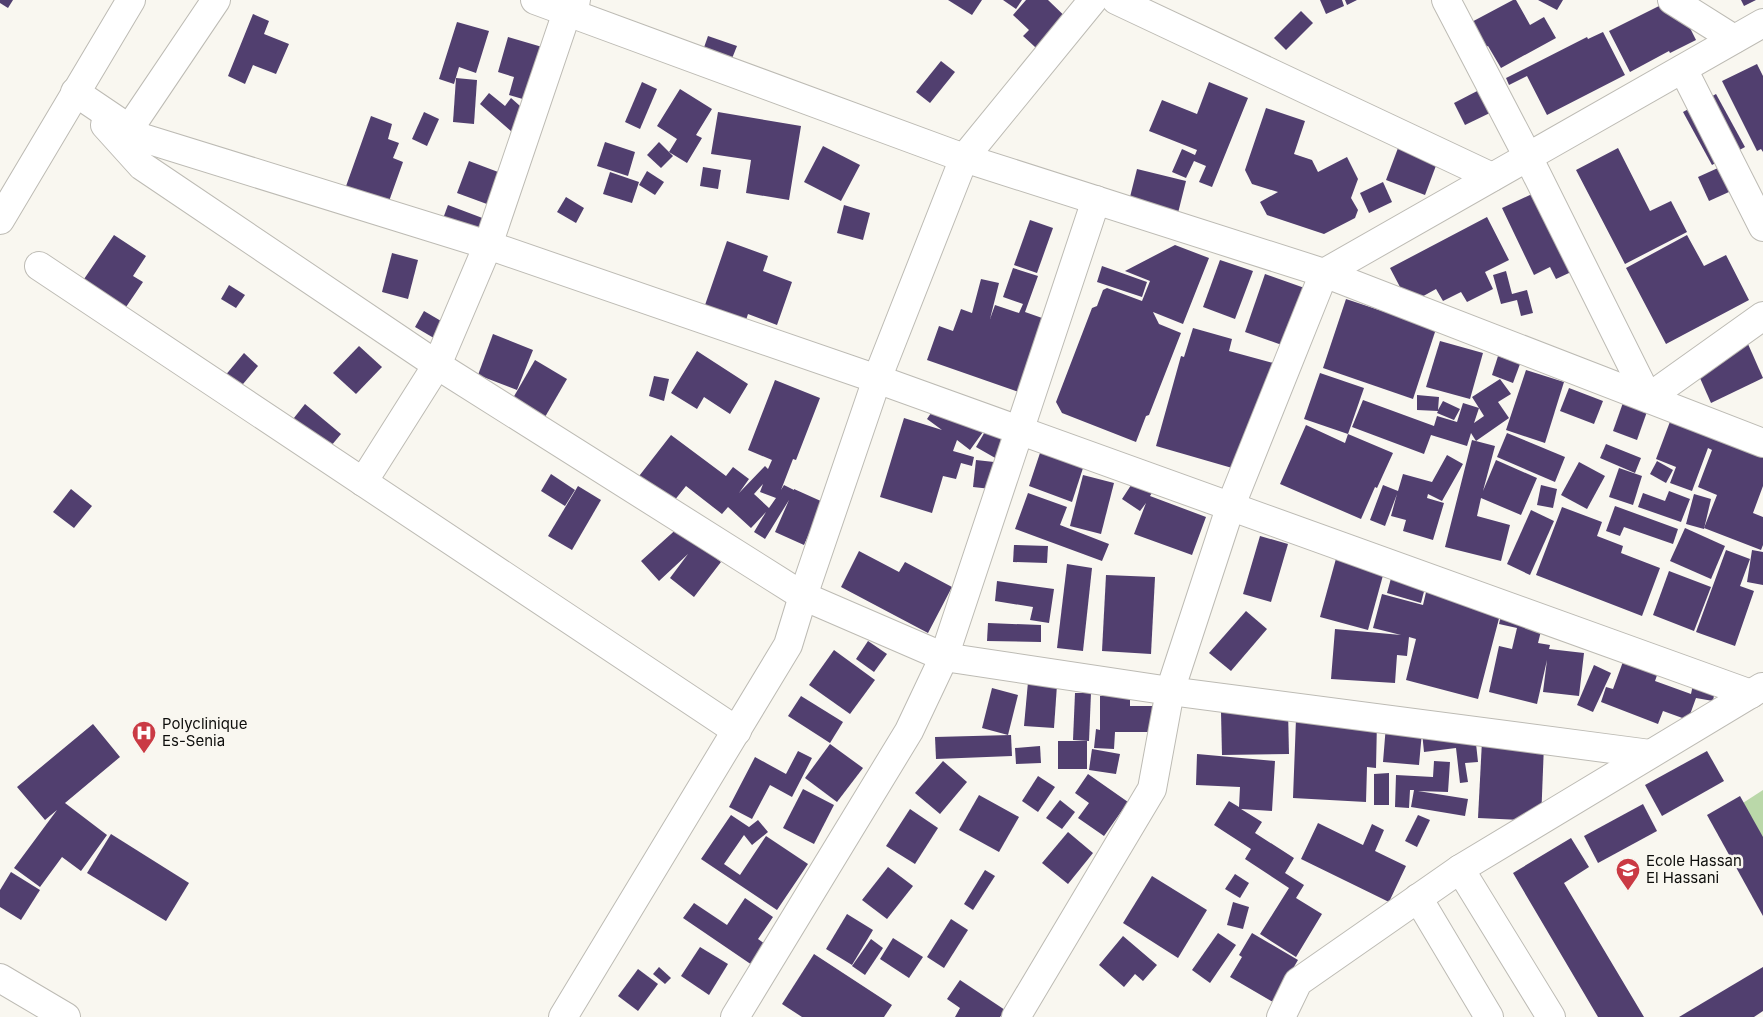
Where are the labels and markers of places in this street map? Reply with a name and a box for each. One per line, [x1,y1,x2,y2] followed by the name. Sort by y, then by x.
[162,714,247,750] place label: Polyclinique Es-Senia
[131,720,157,754] hospital icon: Polyclinique Es-Senia
[1646,851,1742,887] place label: Ecole Hassan El Hassani
[1615,857,1641,891] school or university icon: Ecole Hassan El Hassani

